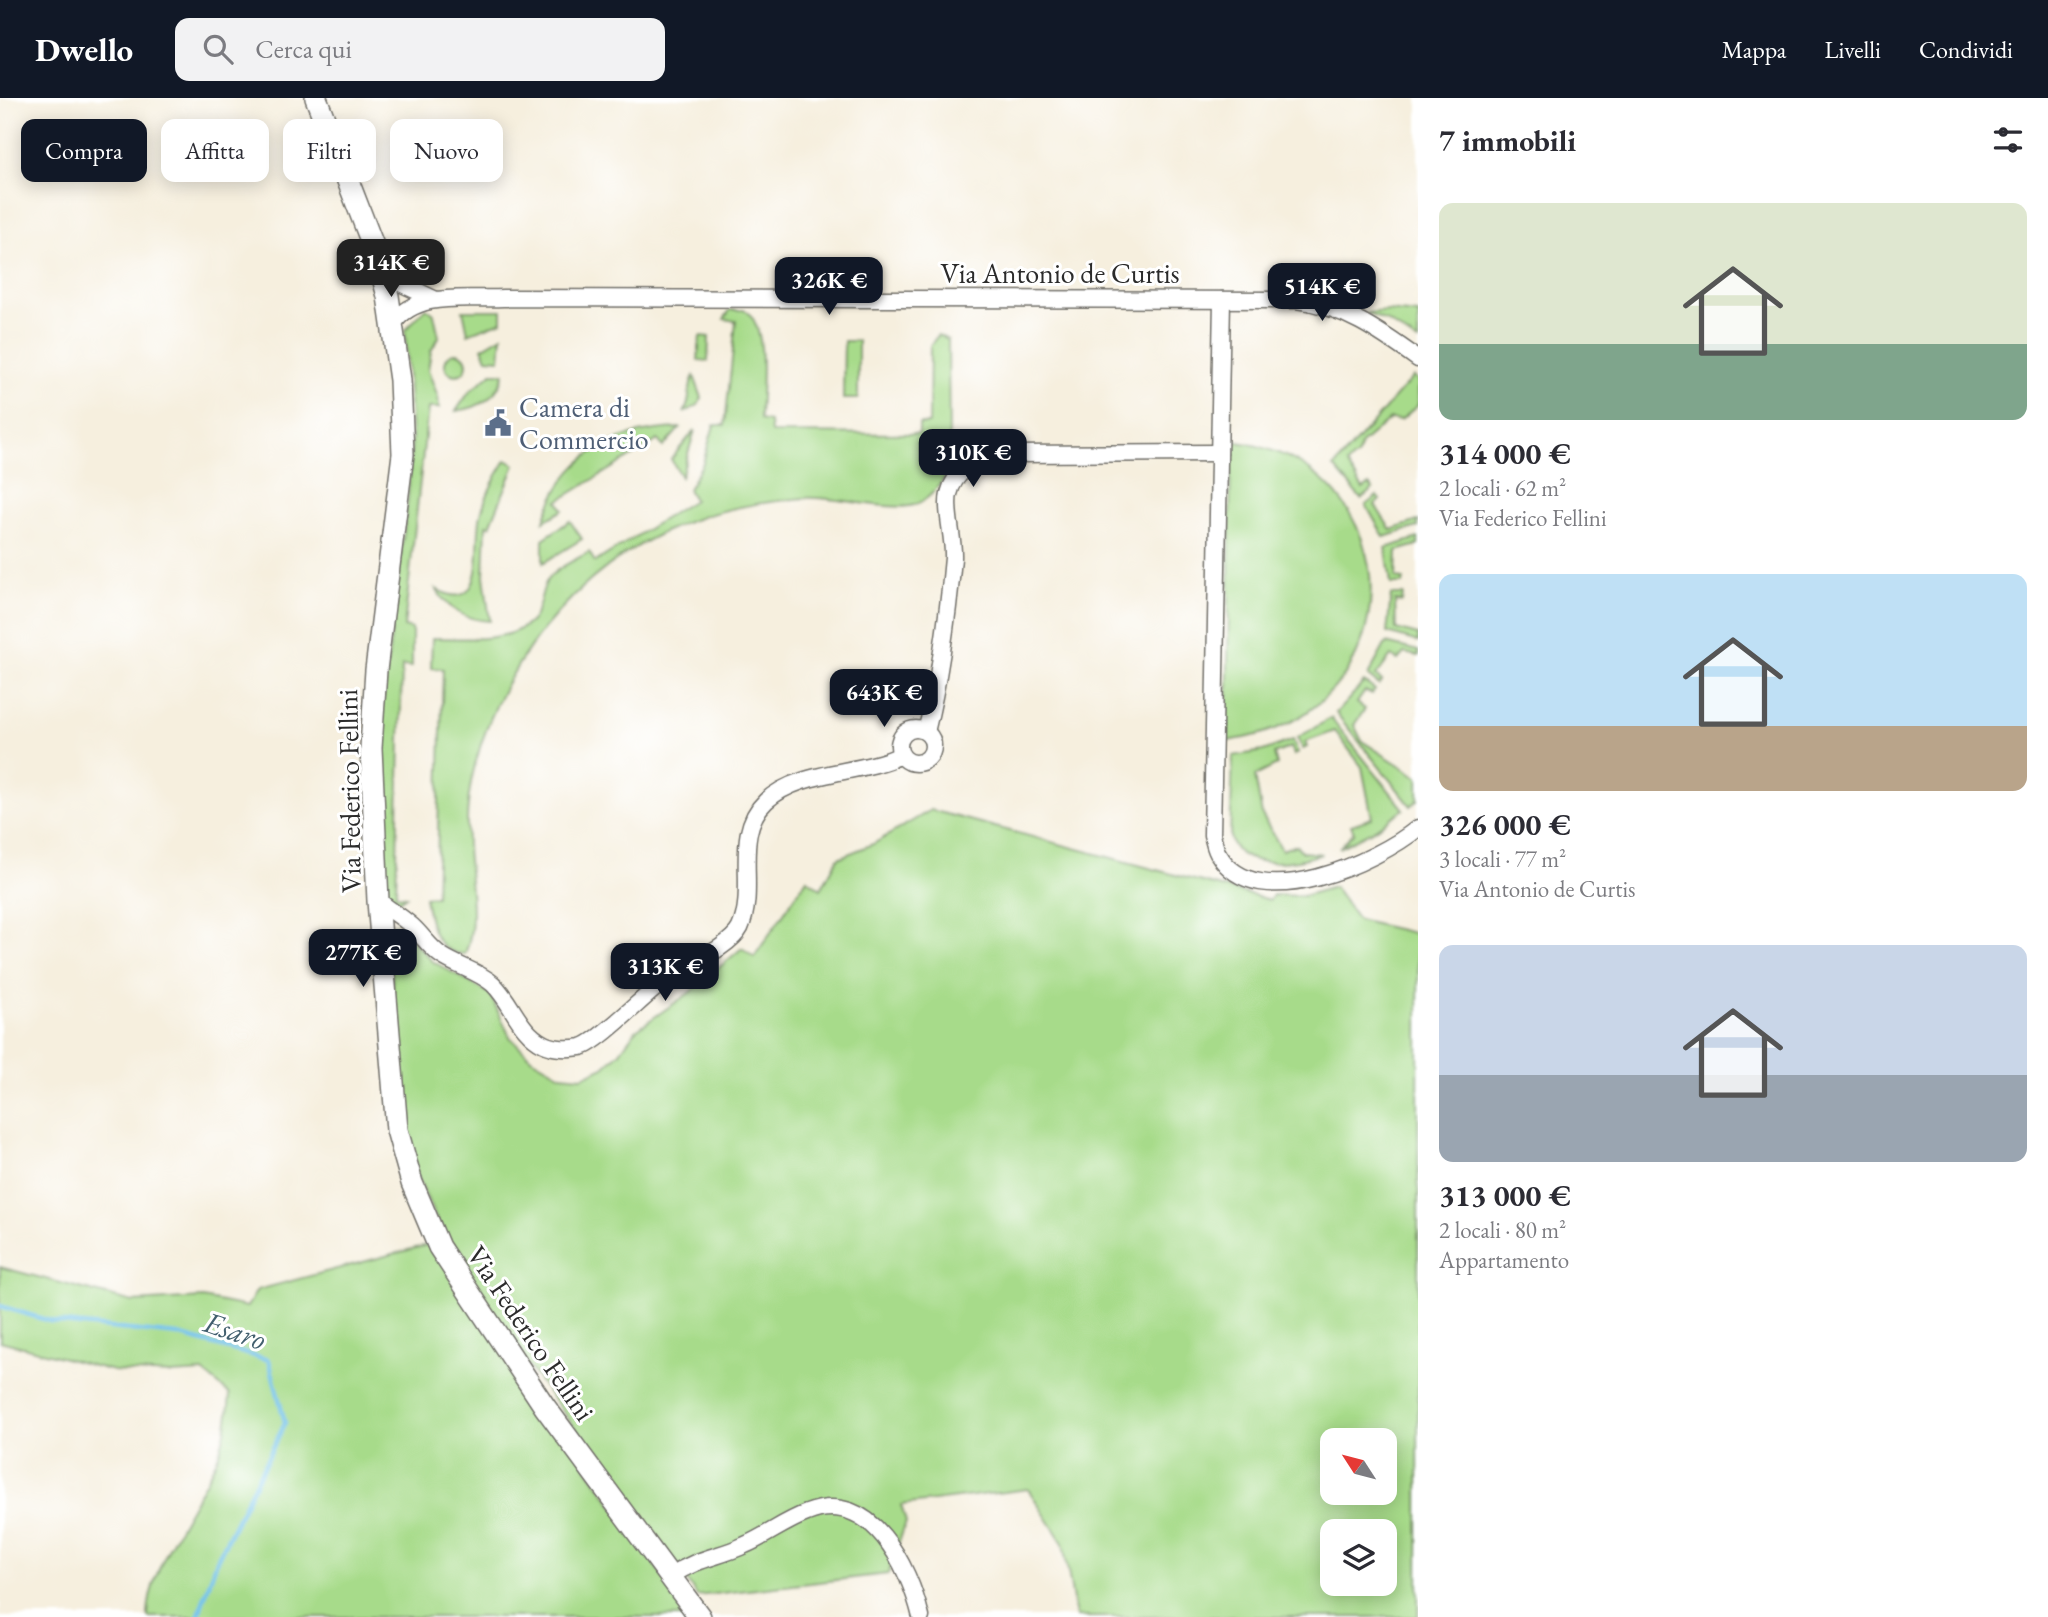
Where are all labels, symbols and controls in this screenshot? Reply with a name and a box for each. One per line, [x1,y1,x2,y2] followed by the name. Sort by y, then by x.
[175,18,665,81] search box
[35,28,133,71] text: Dwello
[199,30,237,68] icon: search
[255,32,352,66] text: Cerca qui
[1722,34,1786,65] text: Mappa
[1824,34,1881,65] text: Livelli
[1919,34,2013,65] text: Condividi
[21,119,147,182] chip: Compra
[161,119,269,182] chip: Affitta
[283,119,376,182] chip: Filtri
[390,119,503,182] chip: Nuovo
[1439,121,1576,160] text: 7 immobili
[1989,121,2027,159] icon: filters
[334,240,448,299] pin: 314K €
[353,247,429,277] text: 314K €
[1670,248,1796,374] icon: home
[940,255,1180,291] street label: Via Antonio de Curtis
[772,258,886,317] pin: 326K €
[1265,264,1379,323] pin: 514K €
[791,265,867,295] text: 326K €
[1284,271,1360,301] text: 514K €
[519,389,649,457] place label: Camera di Commercio
[483,408,513,438] public building icon: Camera di Commercio
[916,430,1030,489] pin: 310K €
[1439,434,1571,473] text: 314 000 €
[935,437,1011,467] text: 310K €
[1439,473,1566,503] text: 2 locali · 62 m²
[1439,503,1607,533] text: Via Federico Fellini
[1670,619,1796,745] icon: home
[827,670,941,729] pin: 643K €
[846,677,922,707] text: 643K €
[329,689,369,893] street label: Via Federico Fellini
[1439,805,1571,844] text: 326 000 €
[1439,844,1566,874] text: 3 locali · 77 m²
[1439,874,1635,904] text: Via Antonio de Curtis
[306,930,420,989] pin: 277K €
[325,937,401,967] text: 277K €
[608,944,722,1003] pin: 313K €
[627,951,703,981] text: 313K €
[1670,990,1796,1116] icon: home
[1439,1176,1571,1215] text: 313 000 €
[1439,1215,1566,1245] text: 2 locali · 80 m²
[459,1238,603,1428] street label: Via Federico Fellini
[1439,1245,1569,1275] text: Appartamento
[198,1302,271,1359] water label: Esaro
[1320,1428,1396,1505] north arrow
[1320,1428,1397,1596] map controls
[1320,1519,1397,1596] button: layers

